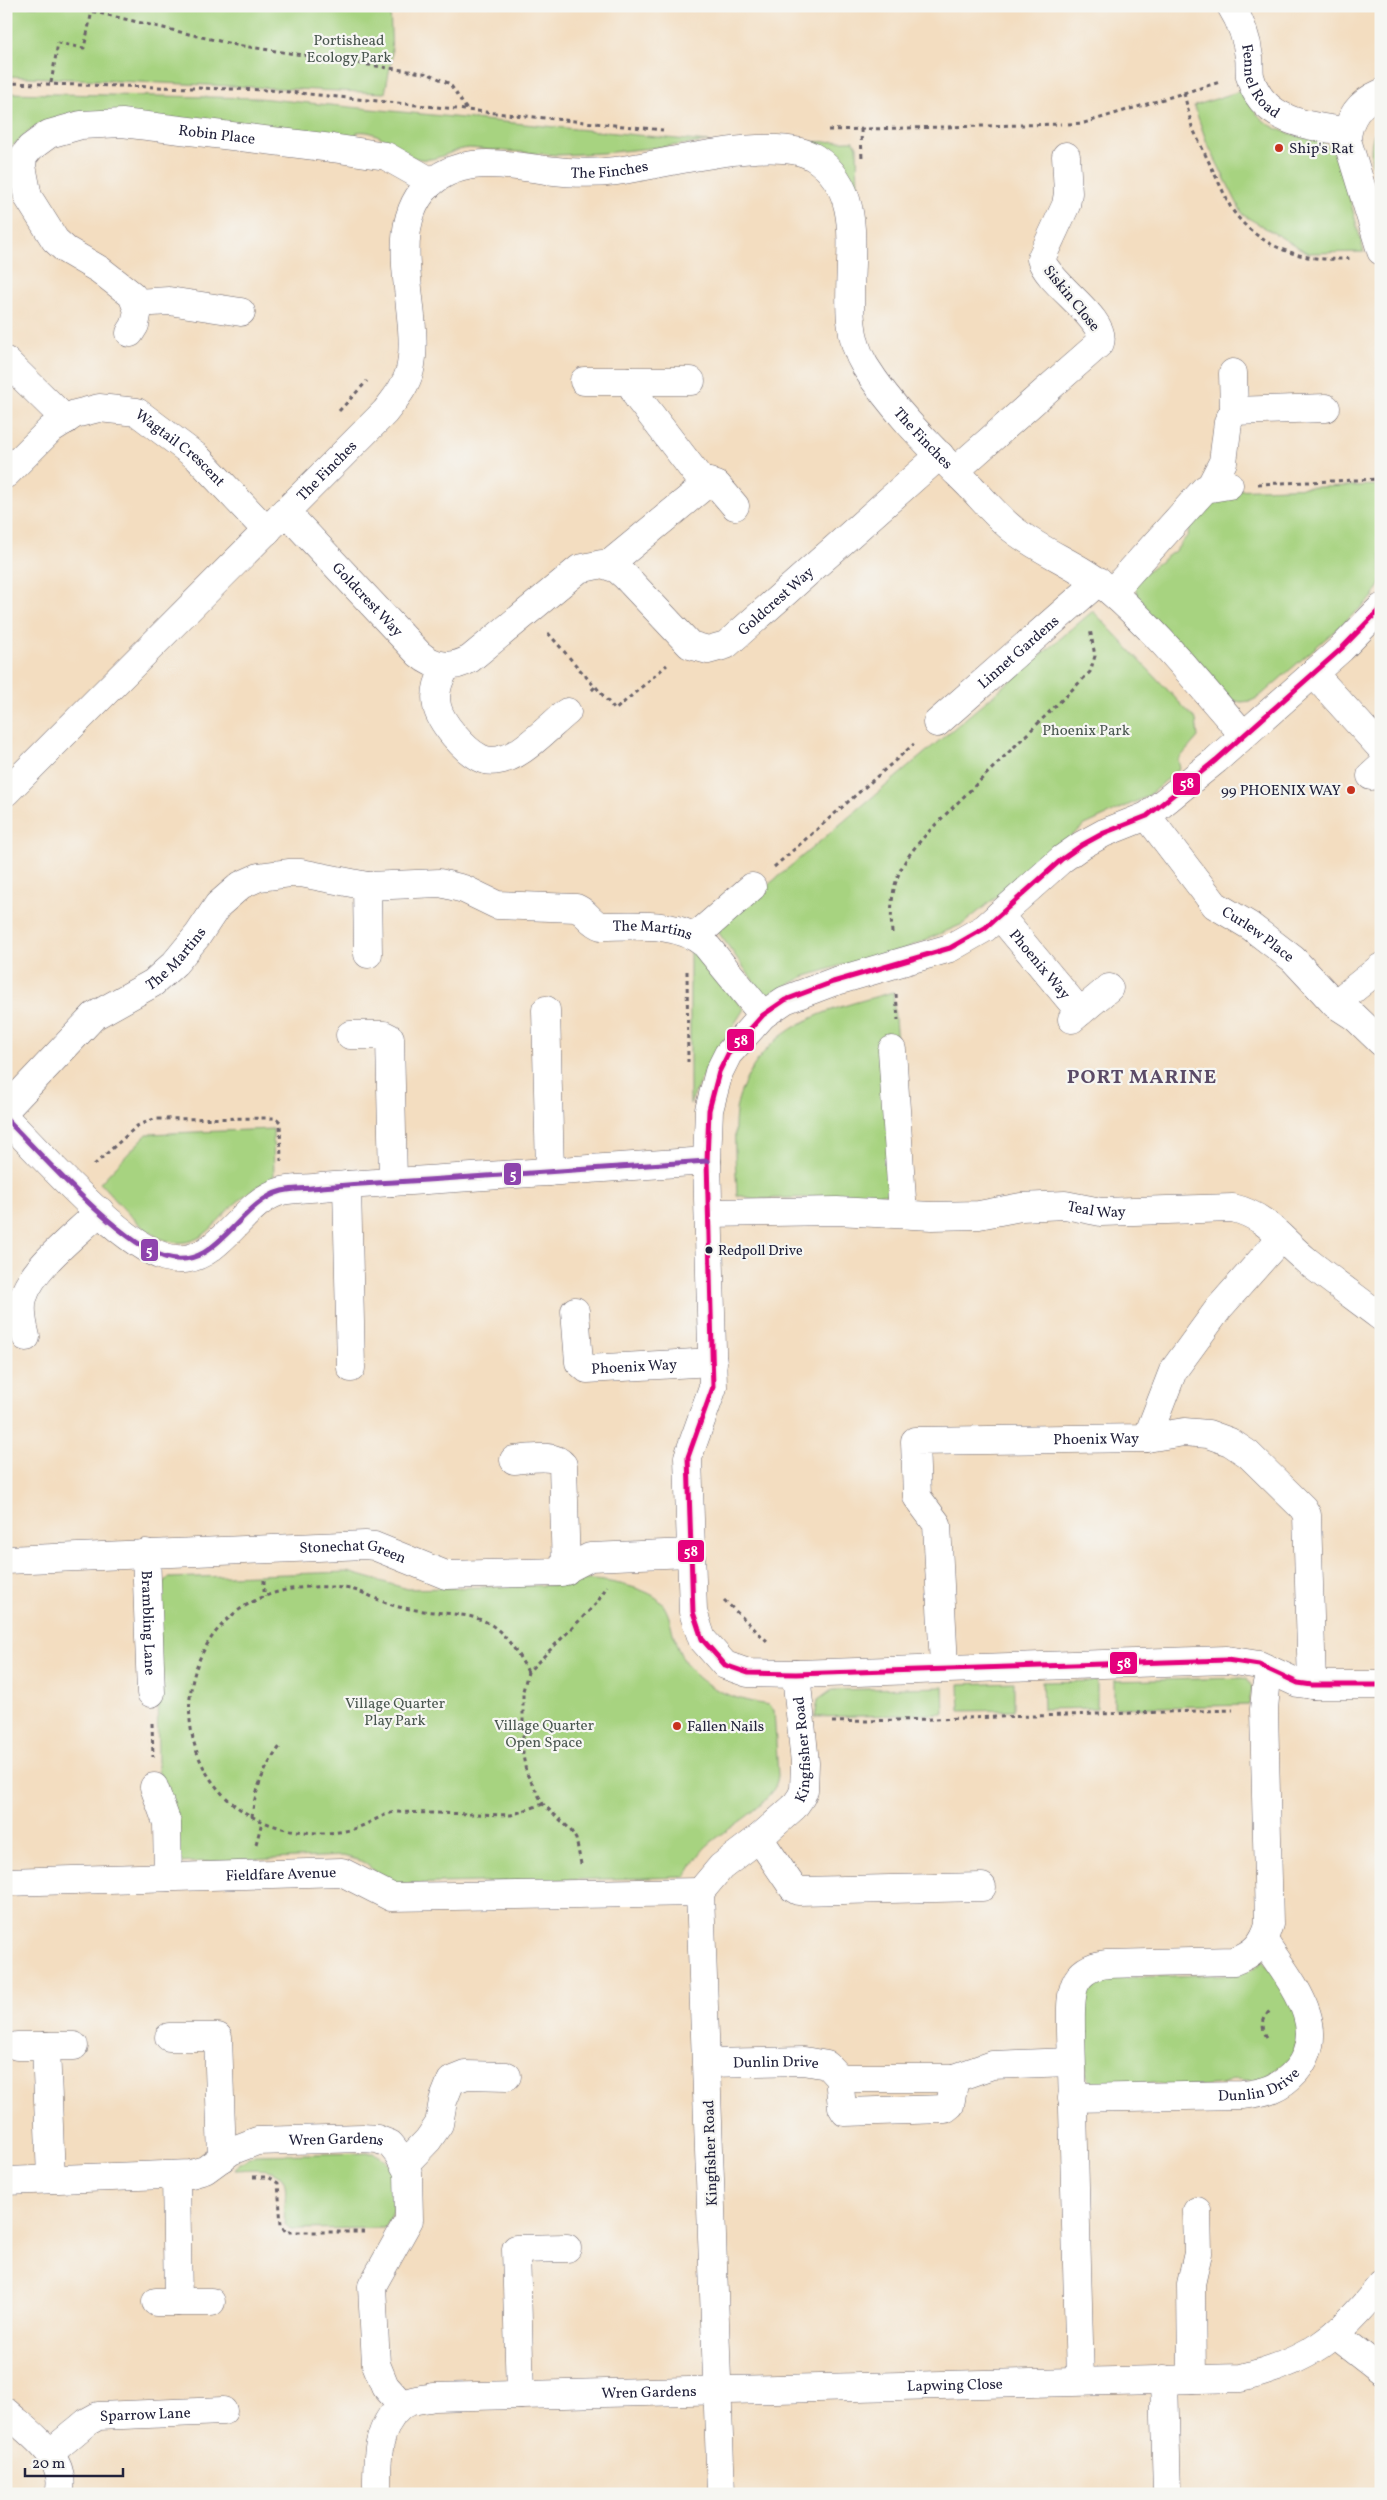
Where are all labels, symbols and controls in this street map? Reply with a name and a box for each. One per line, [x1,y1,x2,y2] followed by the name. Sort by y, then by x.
[307,31,392,69] park label: Portishead Ecology Park
[1235,42,1284,124] street label: Fennel Road
[177,121,256,151] street label: Robin Place
[1289,139,1354,160] place label: Ship's Rat
[1273,142,1285,154] marker: Ship's Rat
[570,157,650,185] street label: The Finches
[1038,261,1104,337] street label: Siskin Close
[888,404,957,475] street label: The Finches
[130,405,229,492] street label: Wagtail Crescent
[293,437,363,507] street label: The Finches
[326,558,407,642] street label: Goldcrest Way
[734,563,819,642] street label: Goldcrest Way
[974,611,1064,694] street label: Linnet Gardens
[1042,721,1130,742] park label: Phoenix Park
[1172,772,1201,796] line badge: 58
[1180,775,1194,794] text: 58
[1221,781,1342,802] place label: 99 PHOENIX WAY
[1345,784,1357,796] marker: 99 PHOENIX WAY
[1217,902,1298,968] street label: Curlew Place
[613,917,696,946] street label: The Martins
[143,924,212,997] street label: The Martins
[1003,925,1074,1005] street label: Phoenix Way
[726,1028,755,1052] line badge: 58
[734,1032,748,1051] text: 58
[1067,1064,1217,1092] district label: PORT MARINE
[503,1162,522,1186] line badge: 5
[510,1166,517,1185] text: 5
[1065,1197,1126,1224] street label: Teal Way
[140,1238,159,1262] line badge: 5
[146,1242,153,1261] text: 5
[718,1242,803,1261] place label: Redpoll Drive
[704,1245,714,1255] marker: Redpoll Drive
[591,1355,678,1381] street label: Phoenix Way
[1053,1429,1139,1451] street label: Phoenix Way
[299,1536,409,1570] street label: Stonechat Green
[677,1539,705,1563] line badge: 58
[684,1543,698,1562] text: 58
[135,1570,159,1676] street label: Brambling Lane
[1109,1651,1138,1675] line badge: 58
[1117,1655,1131,1674] text: 58
[345,1694,445,1732] park label: Village Quarter Play Park
[789,1695,817,1806] street label: Kingfisher Road
[494,1716,594,1754] park label: Village Quarter Open Space
[687,1717,764,1738] place label: Fallen Nails
[671,1720,683,1732] marker: Fallen Nails
[225,1863,337,1887] street label: Fieldfare Avenue
[733,2052,820,2075] street label: Dunlin Drive
[1218,2064,1306,2107] street label: Dunlin Drive
[699,2099,724,2206] street label: Kingfisher Road
[288,2129,387,2153] street label: Wren Gardens
[907,2375,1003,2398] street label: Lapwing Close
[601,2382,697,2405] street label: Wren Gardens
[99,2403,191,2428] street label: Sparrow Lane
[25,2445,122,2477] scale bar
[32,2454,65,2475] text: 20 m

